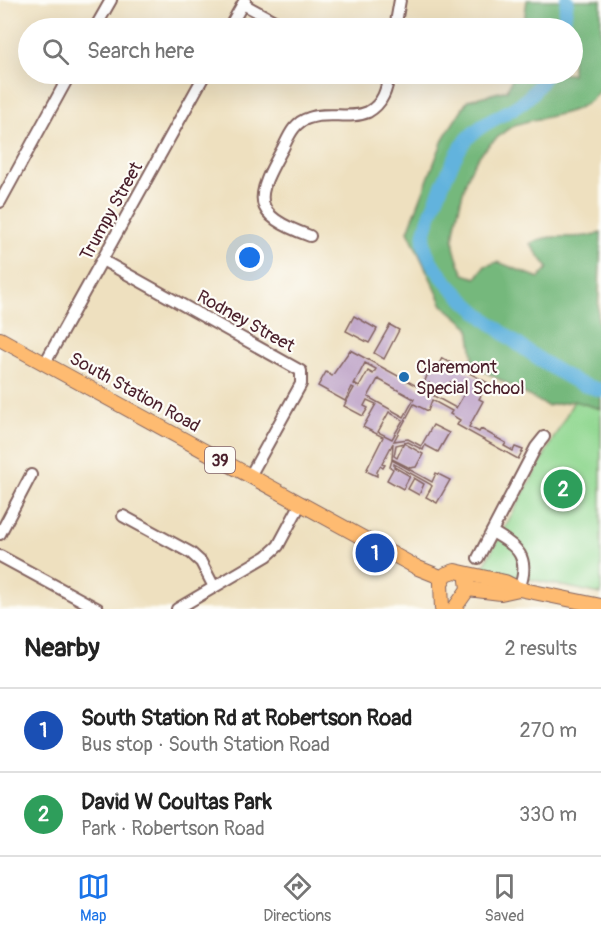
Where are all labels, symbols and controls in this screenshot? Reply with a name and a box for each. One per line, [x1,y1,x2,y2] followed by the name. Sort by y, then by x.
[18,18,583,84] search box
[39,35,72,68] icon: search
[87,37,194,65] text: Search here
[75,157,148,265] street label: Trumpy Street
[235,243,264,272] your location
[193,285,299,358] street label: Rodney Street
[65,347,204,438] street label: South Station Road
[416,356,524,400] place label: Claremont Special School
[397,370,411,384] marker: Claremont Special School
[205,447,235,473] road number: 39
[544,466,582,512] pin: 2
[356,530,394,576] pin: 1
[24,632,100,664] text: Nearby
[505,636,577,661] text: 2 results
[81,704,412,732] text: South Station Rd at Robertson Road
[40,718,47,743] text: 1
[519,718,577,743] text: 270 m
[81,732,330,757] text: Bus stop · South Station Road
[81,788,272,816] text: David W Coultas Park
[38,802,49,827] text: 2
[519,802,577,827] text: 330 m
[81,816,265,841] text: Park · Robertson Road
[77,870,110,926] tab: Map
[263,870,331,926] tab: Directions
[485,870,524,926] tab: Saved

